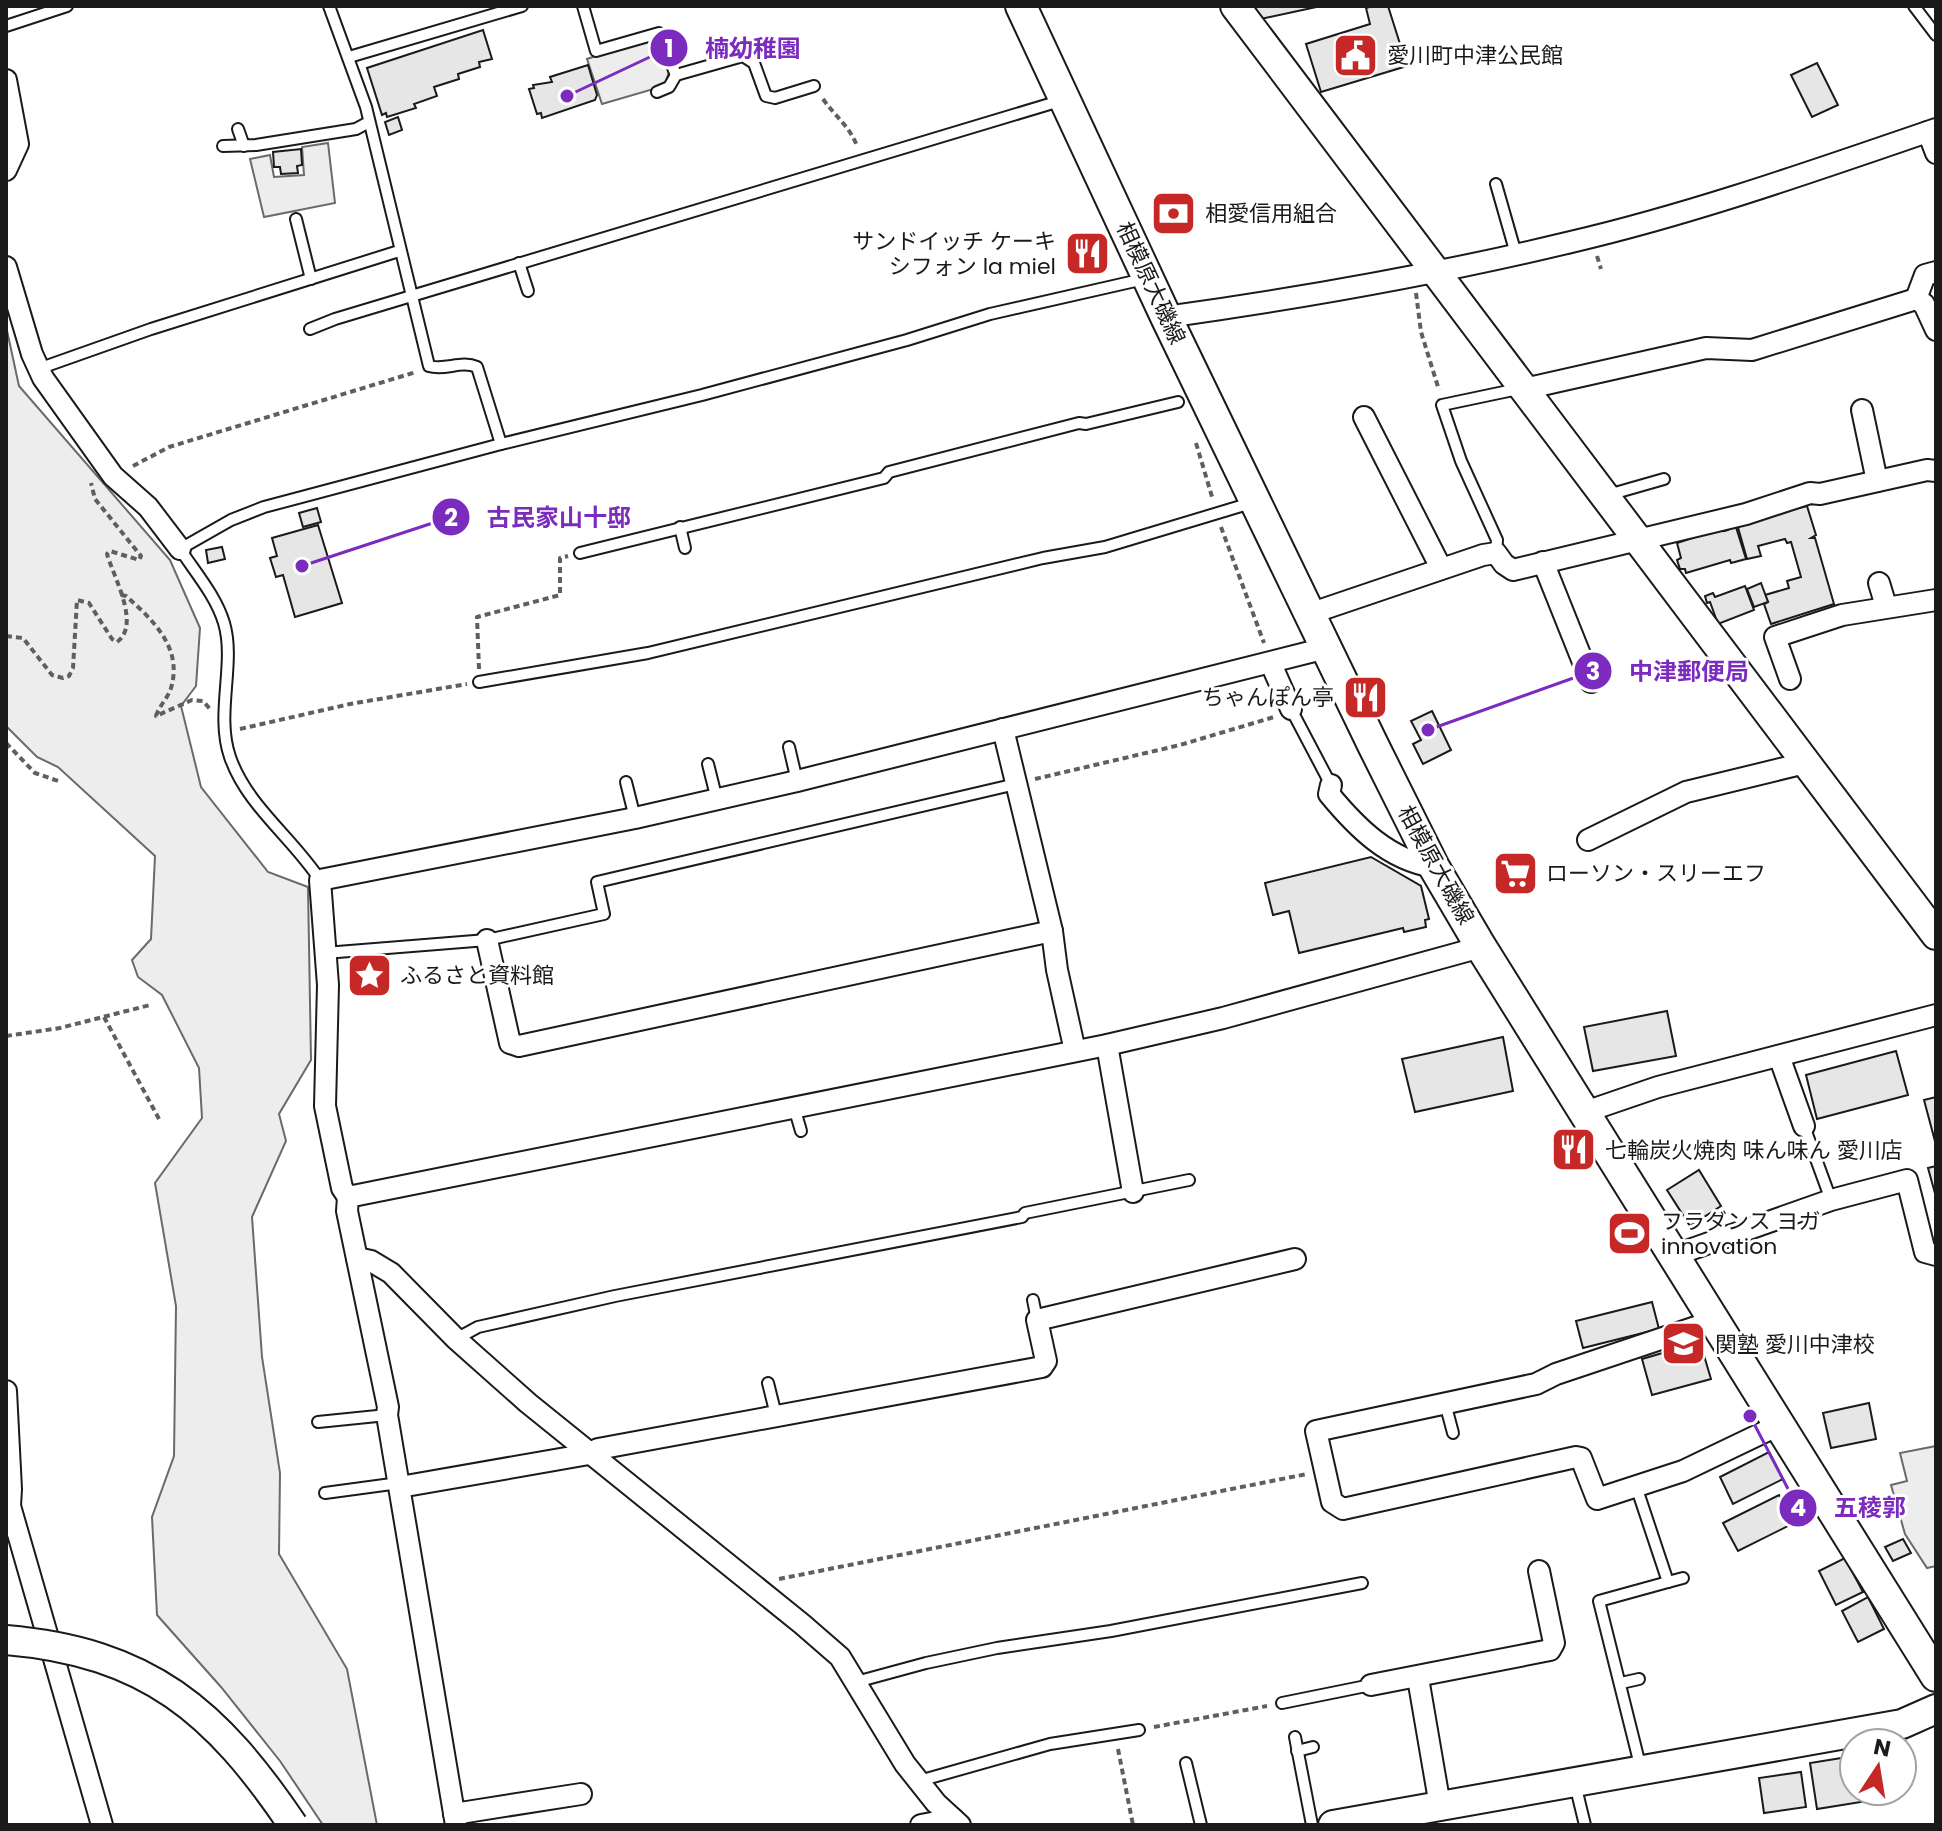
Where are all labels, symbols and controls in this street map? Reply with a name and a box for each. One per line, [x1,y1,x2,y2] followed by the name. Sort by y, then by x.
[649,24,817,72] callout: 楠幼稚園
[1332,31,1380,79] public building icon: 愛川町中津公民館
[664,32,674,65] text: 1
[705,32,801,65] text: 楠幼稚園
[1387,40,1563,71] place label: 愛川町中津公民館
[1150,189,1198,237] bank icon: 相愛信用組合
[1205,198,1337,229] place label: 相愛信用組合
[1109,217,1193,349] street label: 相模原大磯線
[852,226,1056,282] place label: サンドイッチ ケーキ シフォン la miel
[1063,230,1111,278] restaurant icon: サンドイッチ ケーキ シフォン la miel
[431,493,647,541] callout: 古民家山十邸
[444,501,458,534] text: 2
[487,501,631,534] text: 古民家山十邸
[1573,647,1765,695] callout: 中津郵便局
[1586,655,1600,688] text: 3
[1629,655,1749,688] text: 中津郵便局
[1341,673,1389,721] restaurant icon: ちゃんぽん亭
[1202,682,1334,713] place label: ちゃんぽん亭
[1390,800,1482,930] street label: 相模原大磯線
[1491,849,1539,897] supermarket icon: ローソン・スリーエフ
[1546,858,1766,889] place label: ローソン・スリーエフ
[345,951,393,999] place icon: ふるさと資料館
[400,960,554,991] place label: ふるさと資料館
[1550,1126,1598,1174] restaurant icon: 七輪炭火焼肉 味ん味ん 愛川店
[1605,1135,1903,1166] place label: 七輪炭火焼肉 味ん味ん 愛川店
[1661,1206,1820,1262] place label: フラダンス ヨガ innovation
[1606,1210,1654,1258] sports icon: フラダンス ヨガ innovation
[1660,1320,1708,1368] school or university icon: 関塾 愛川中津校
[1715,1329,1875,1360] place label: 関塾 愛川中津校
[1778,1484,1922,1532] callout: 五稜郭
[1790,1491,1806,1524] text: 4
[1834,1491,1906,1524] text: 五稜郭
[1838,1727,1918,1807] north arrow
[1871,1731,1893,1765] text: N

